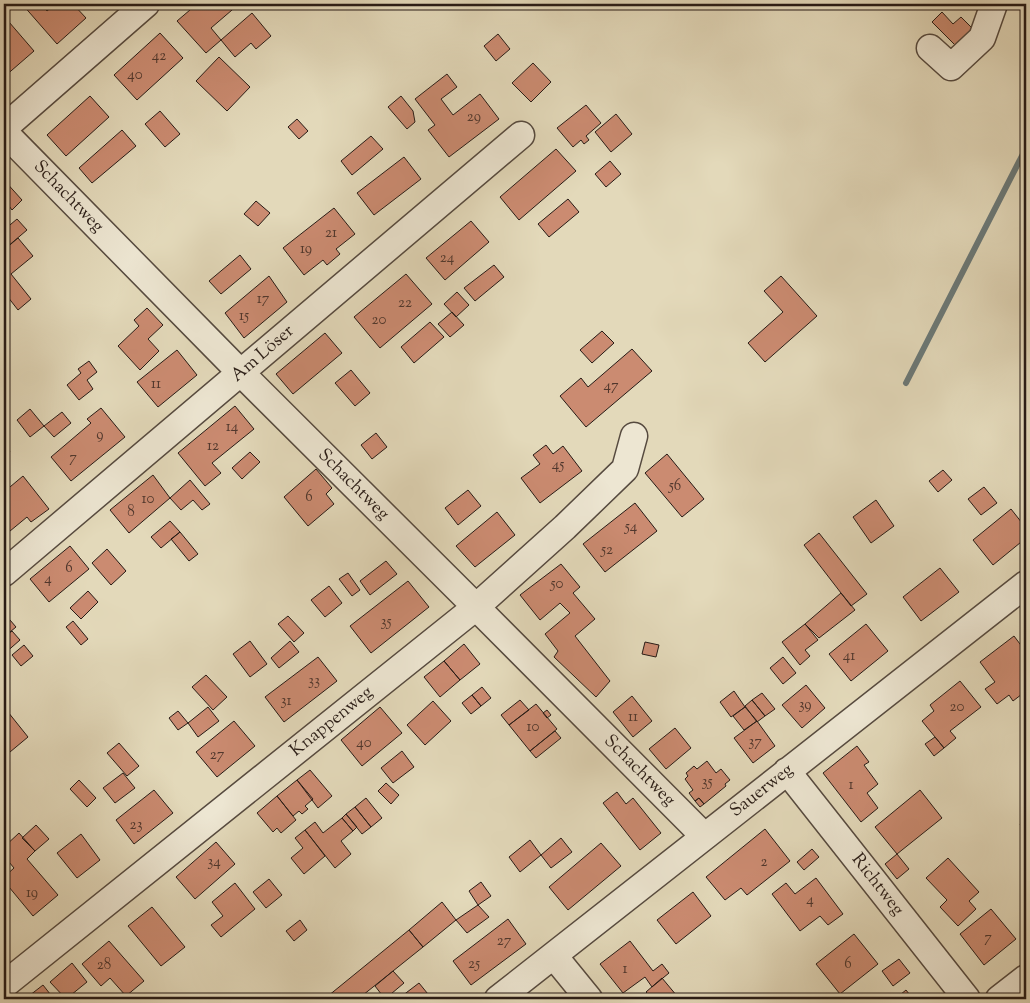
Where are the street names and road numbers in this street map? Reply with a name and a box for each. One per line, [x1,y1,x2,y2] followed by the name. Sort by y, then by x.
[27,155,109,239] street label: Schachtweg
[226,319,300,389] street label: Am Löser
[311,443,395,527] street label: Schachtweg
[285,680,379,764] street label: Knappenweg
[597,729,681,813] street label: Schachtweg
[725,758,799,824] street label: Sauerweg
[844,848,910,922] street label: Richtweg

